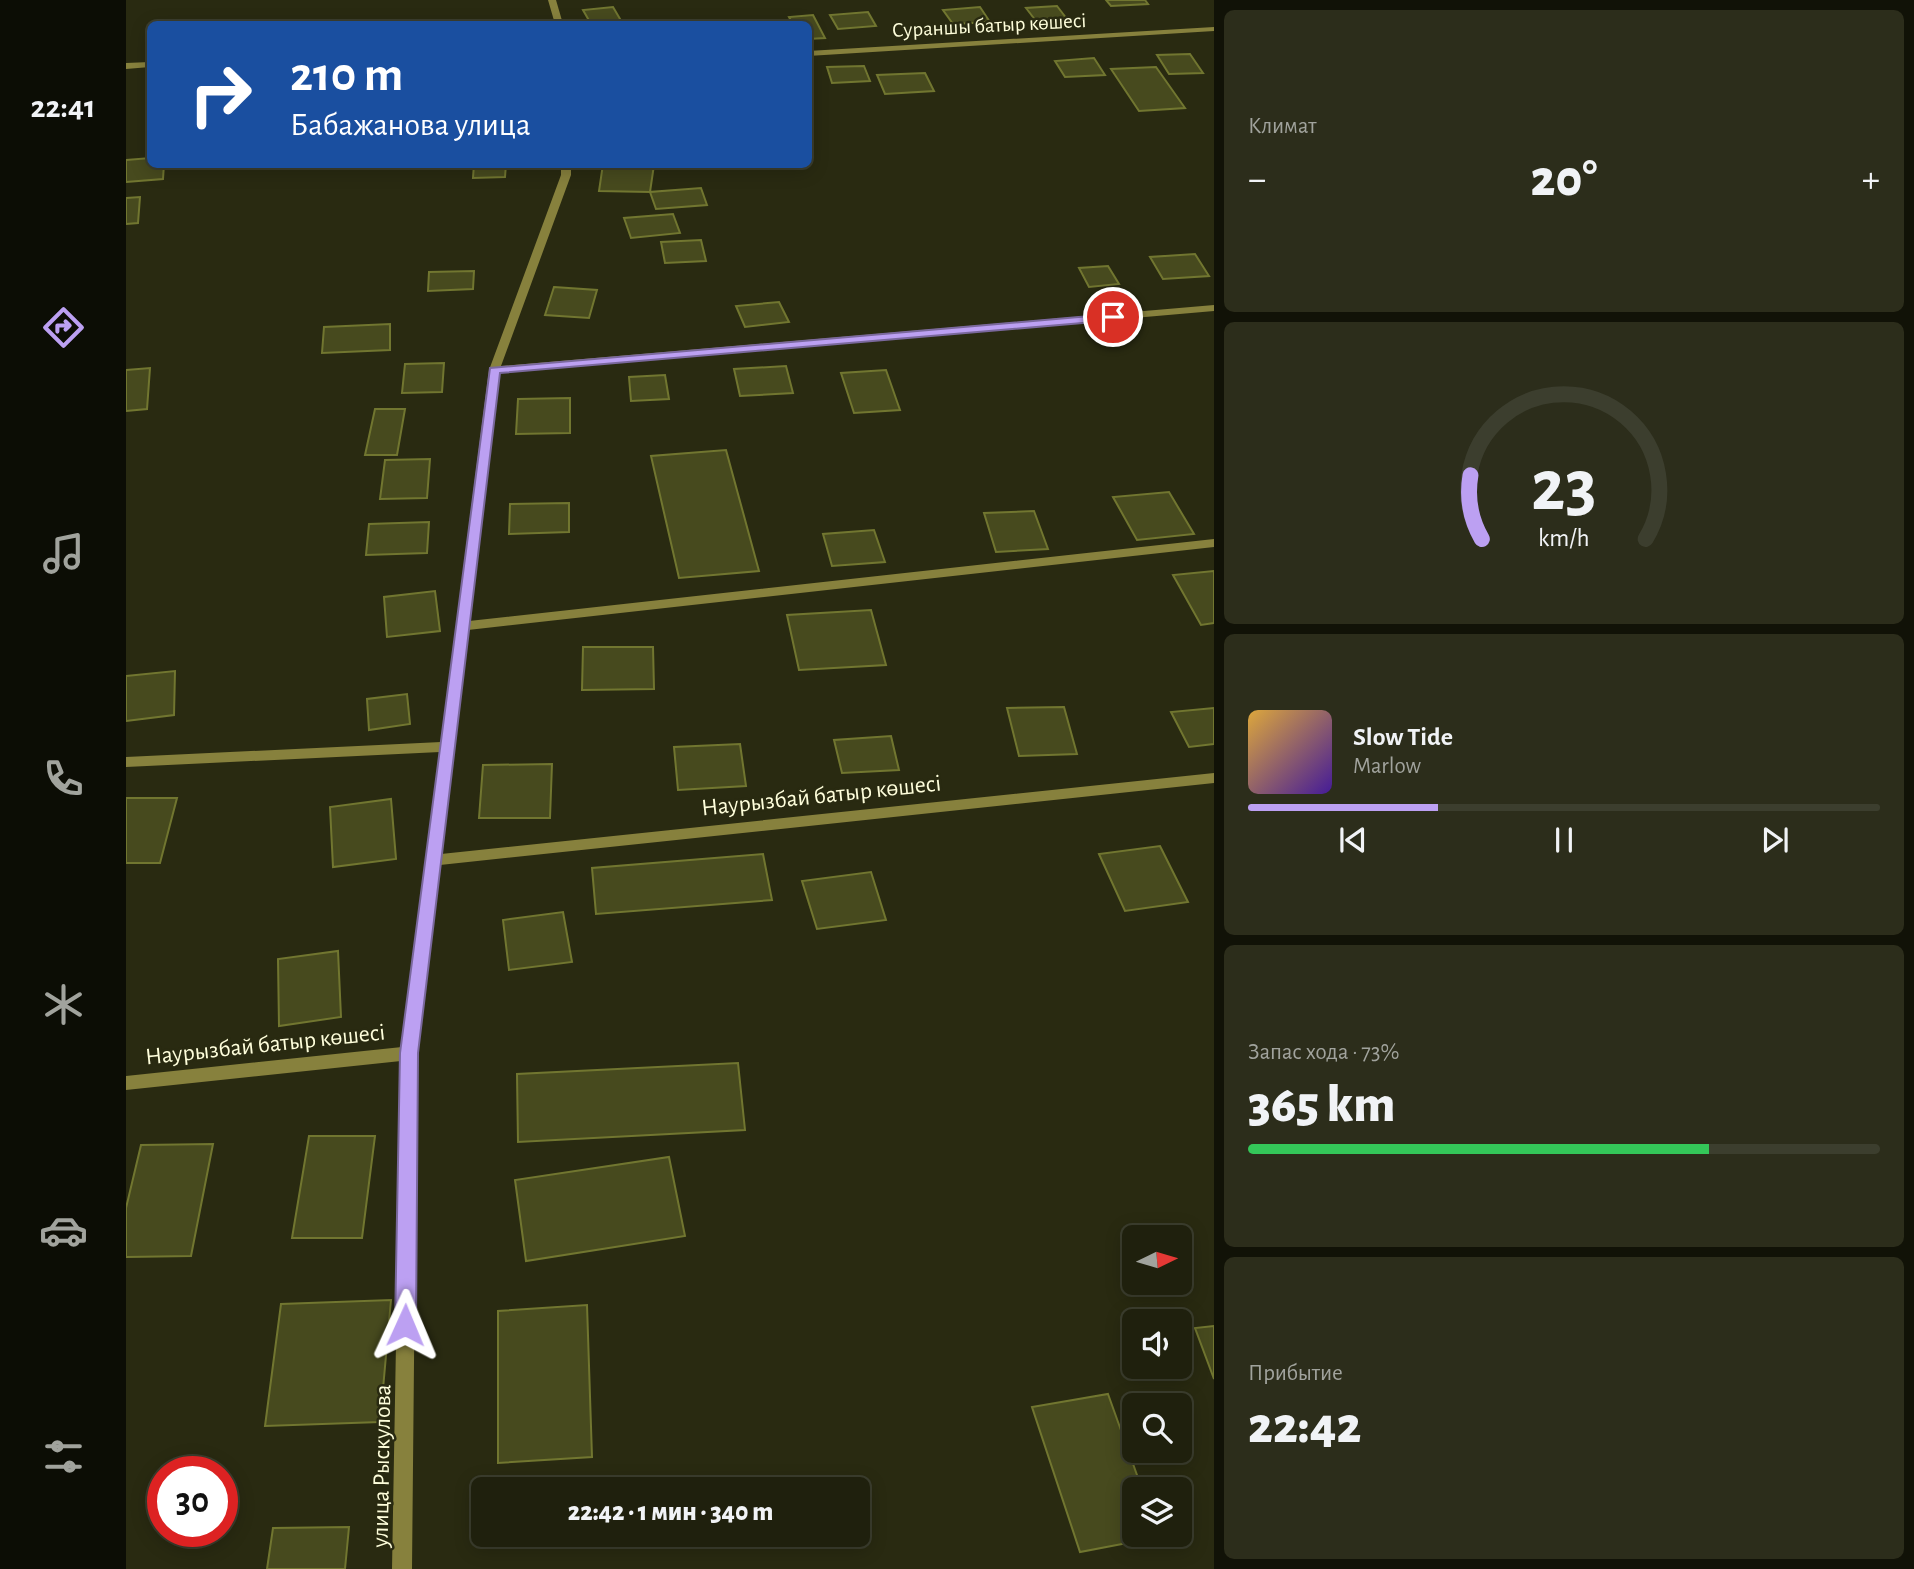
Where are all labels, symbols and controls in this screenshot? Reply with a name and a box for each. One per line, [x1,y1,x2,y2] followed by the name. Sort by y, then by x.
[891,10,1087,41] street label: Сураншы батыр көшесі
[175,49,266,140] icon: right
[290,51,403,100] text: 210 m
[30,91,96,123] text: 22:41
[290,109,531,141] text: Бабажанова улица
[1248,115,1317,138] text: Климат
[1530,153,1598,205] text: 20°
[1248,161,1266,199] text: −
[1862,161,1880,199] text: +
[1083,287,1143,347] pin
[1094,298,1132,336] icon: arrive
[39,303,88,352] icon: directions
[1531,451,1597,524] text: 23
[1538,525,1590,550] text: km/h
[39,529,88,578] icon: music
[1353,724,1453,750] text: Slow Tide
[39,754,88,803] icon: phone
[1353,755,1421,778] text: Marlow
[700,771,942,821] street label: Наурызбай батыр көшесі
[1334,821,1372,859] icon: previous
[1545,821,1583,859] icon: pause
[1756,821,1794,859] icon: next
[39,980,88,1029] icon: climate
[144,1020,386,1070] street label: Наурызбай батыр көшесі
[1248,1041,1399,1064] text: Запас хода · 73%
[1248,1079,1395,1131] text: 365 km
[39,1206,88,1255] icon: car
[1122,1225,1192,1295] north arrow
[1122,1225,1192,1547] map controls
[368,1288,442,1362] position arrow
[1122,1309,1192,1379] button: sound
[1248,1362,1343,1385] text: Прибытие
[369,1384,395,1549] street label: улица Рыскулова
[1122,1393,1192,1463] button: search
[1248,1400,1361,1452] text: 22:42
[39,1432,88,1481] icon: filters
[147,1456,238,1547] speed limit sign: 30
[1122,1477,1192,1547] button: layers
[568,1499,773,1525] text: 22:42 · 1 мин · 340 m

